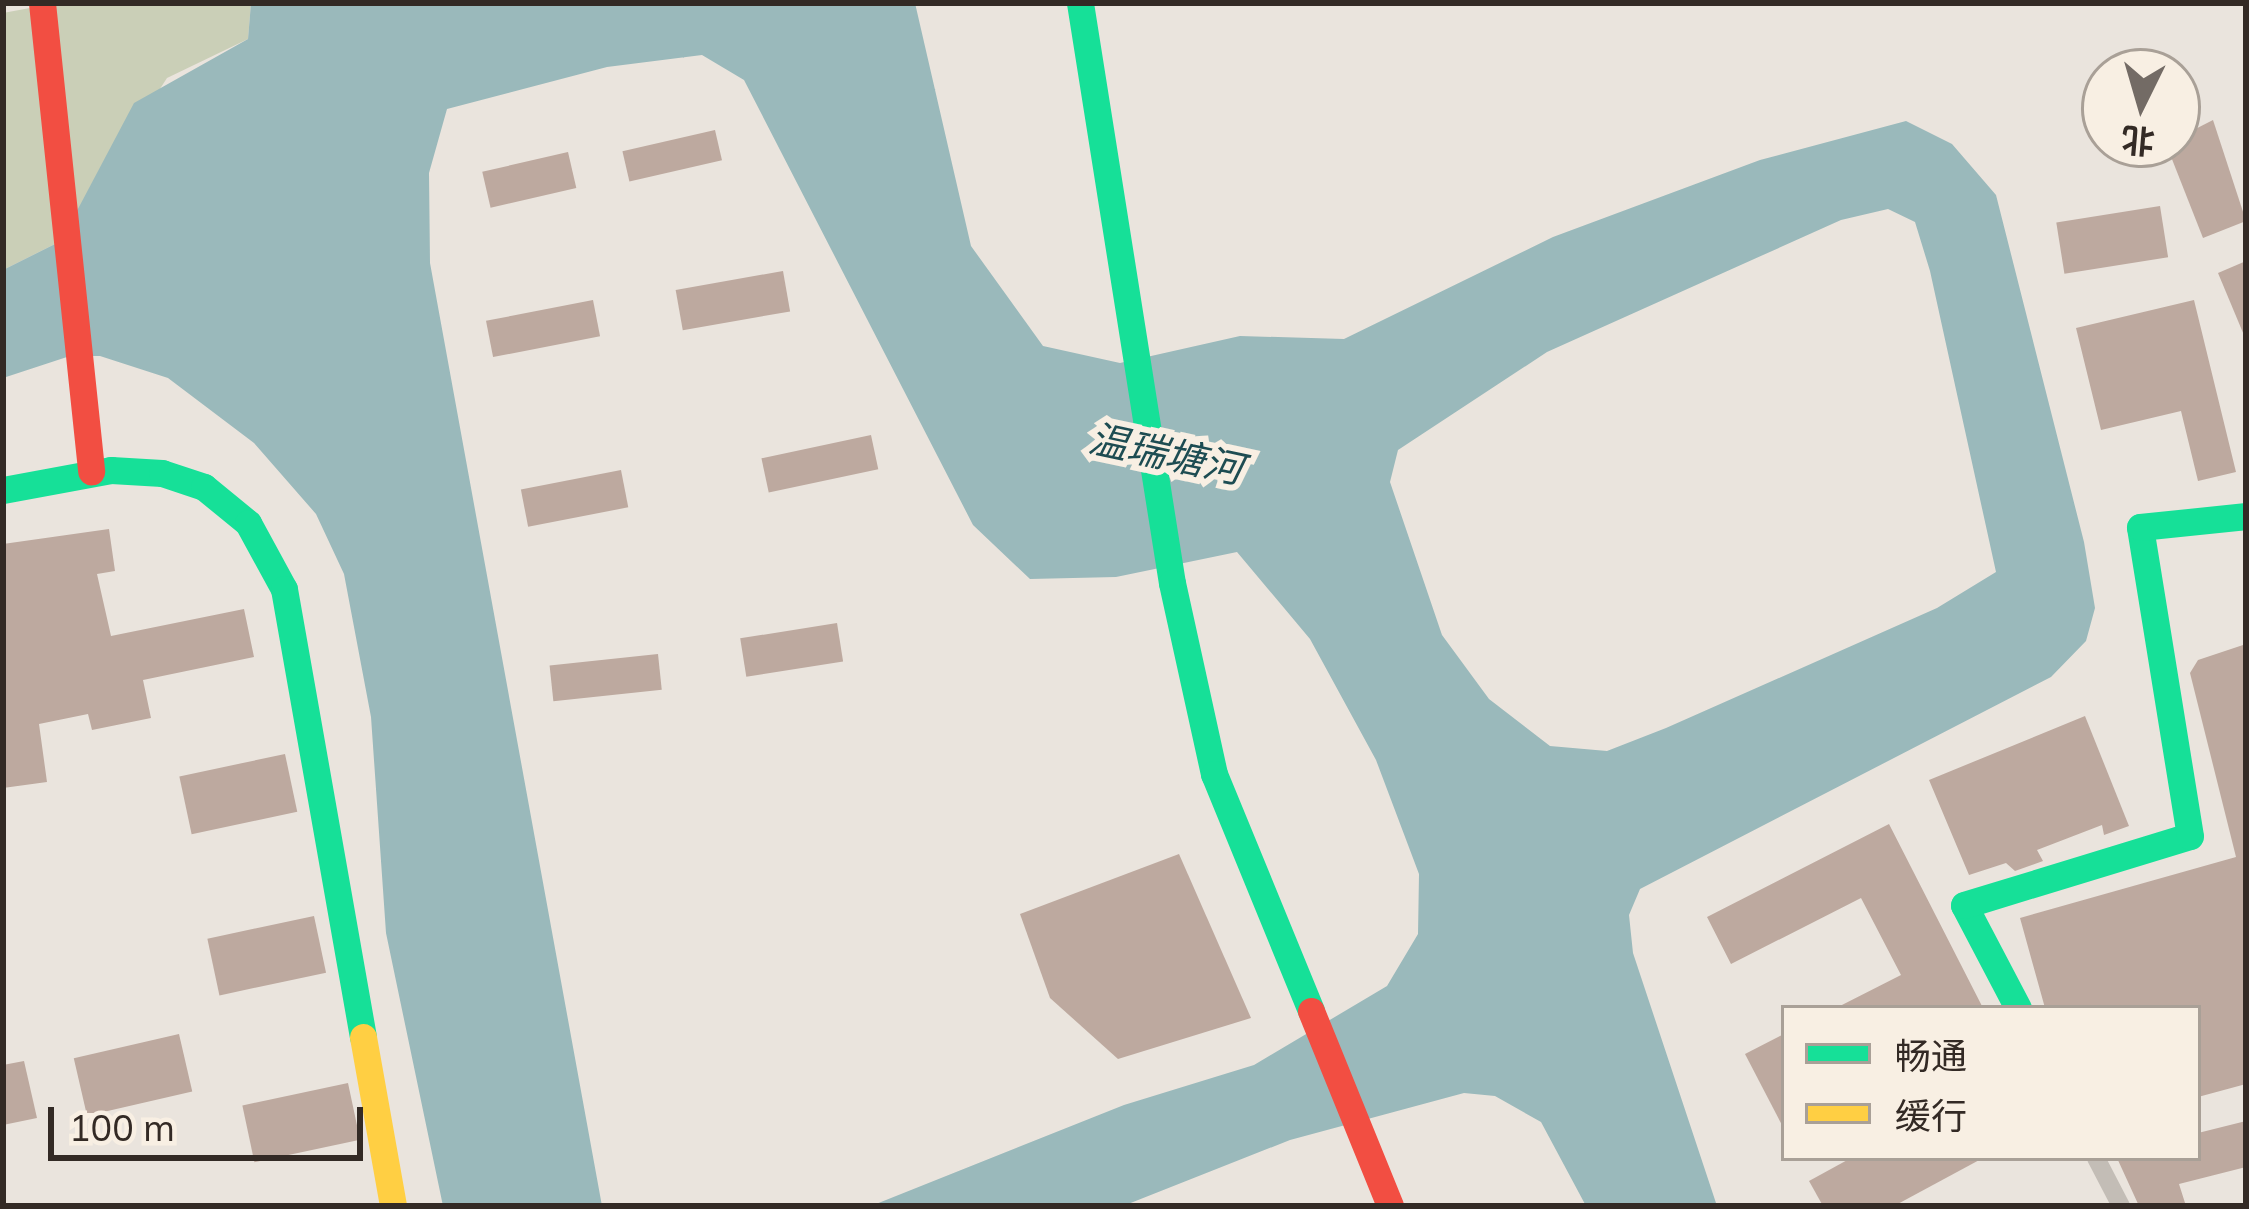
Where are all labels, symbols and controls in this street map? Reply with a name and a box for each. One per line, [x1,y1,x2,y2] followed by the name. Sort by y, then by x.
[2081,48,2201,168] north arrow
[2120,120,2156,163] text: 北
[1085,415,1247,493] water label: 温瑞塘河
[1781,1005,2201,1161] legend
[1895,1033,1967,1078] text: 畅通
[54,1083,369,1157] scale bar
[1895,1093,1967,1138] text: 缓行
[69,1105,175,1150] text: 100 m

